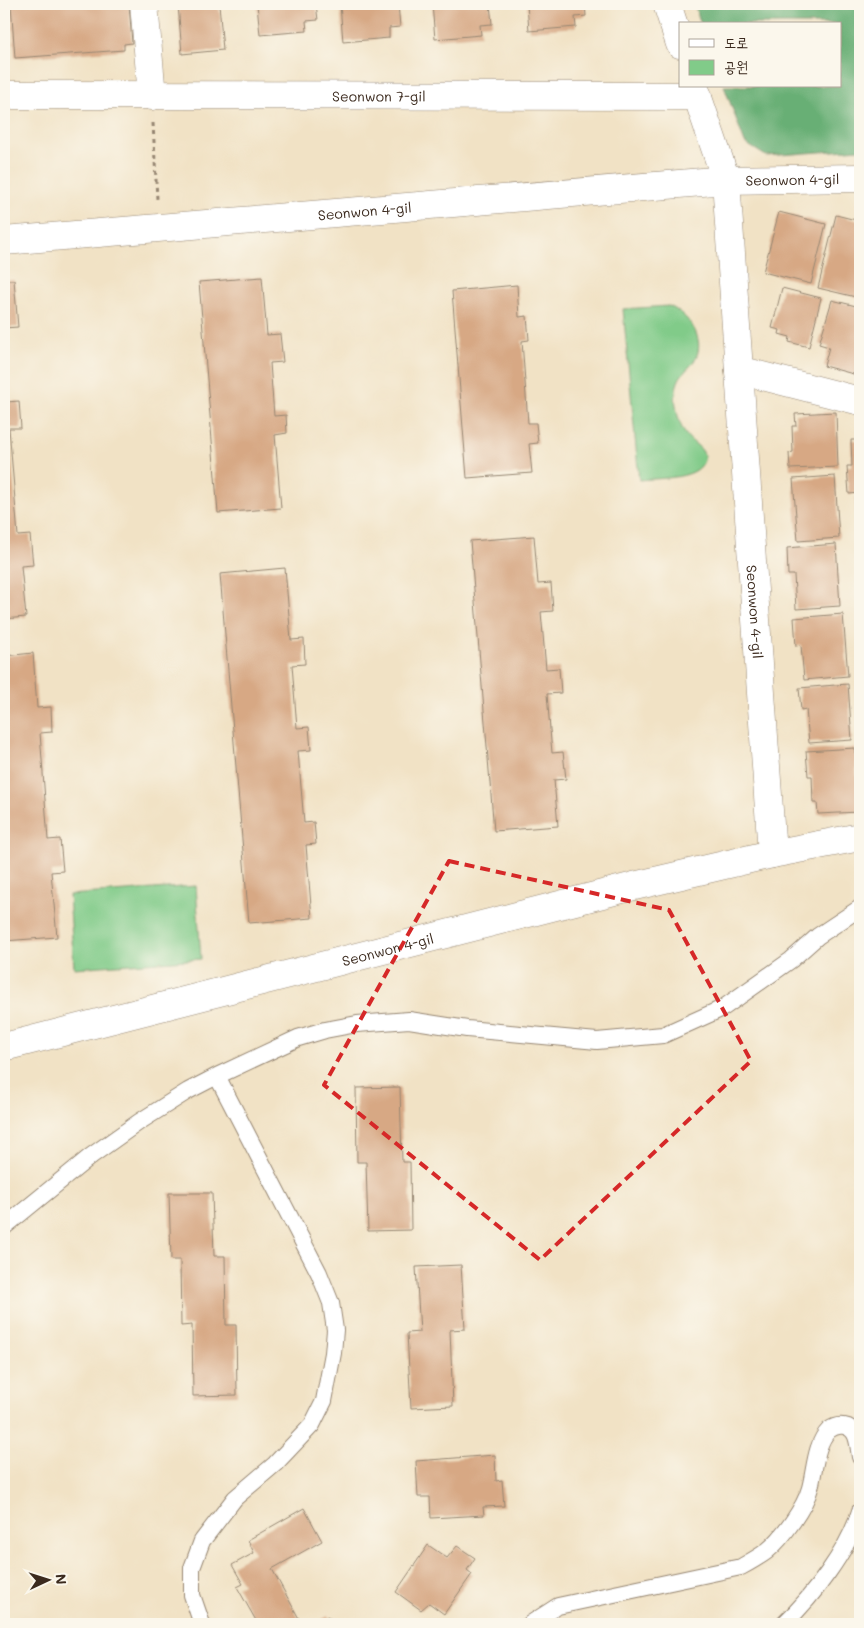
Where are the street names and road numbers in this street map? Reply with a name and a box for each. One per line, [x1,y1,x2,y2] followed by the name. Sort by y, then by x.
[332,86,426,105] street label: Seonwon 7-gil
[745,169,840,189] street label: Seonwon 4-gil
[317,197,412,224] street label: Seonwon 4-gil
[743,564,768,659] street label: Seonwon 4-gil
[340,928,436,970] street label: Seonwon 4-gil

